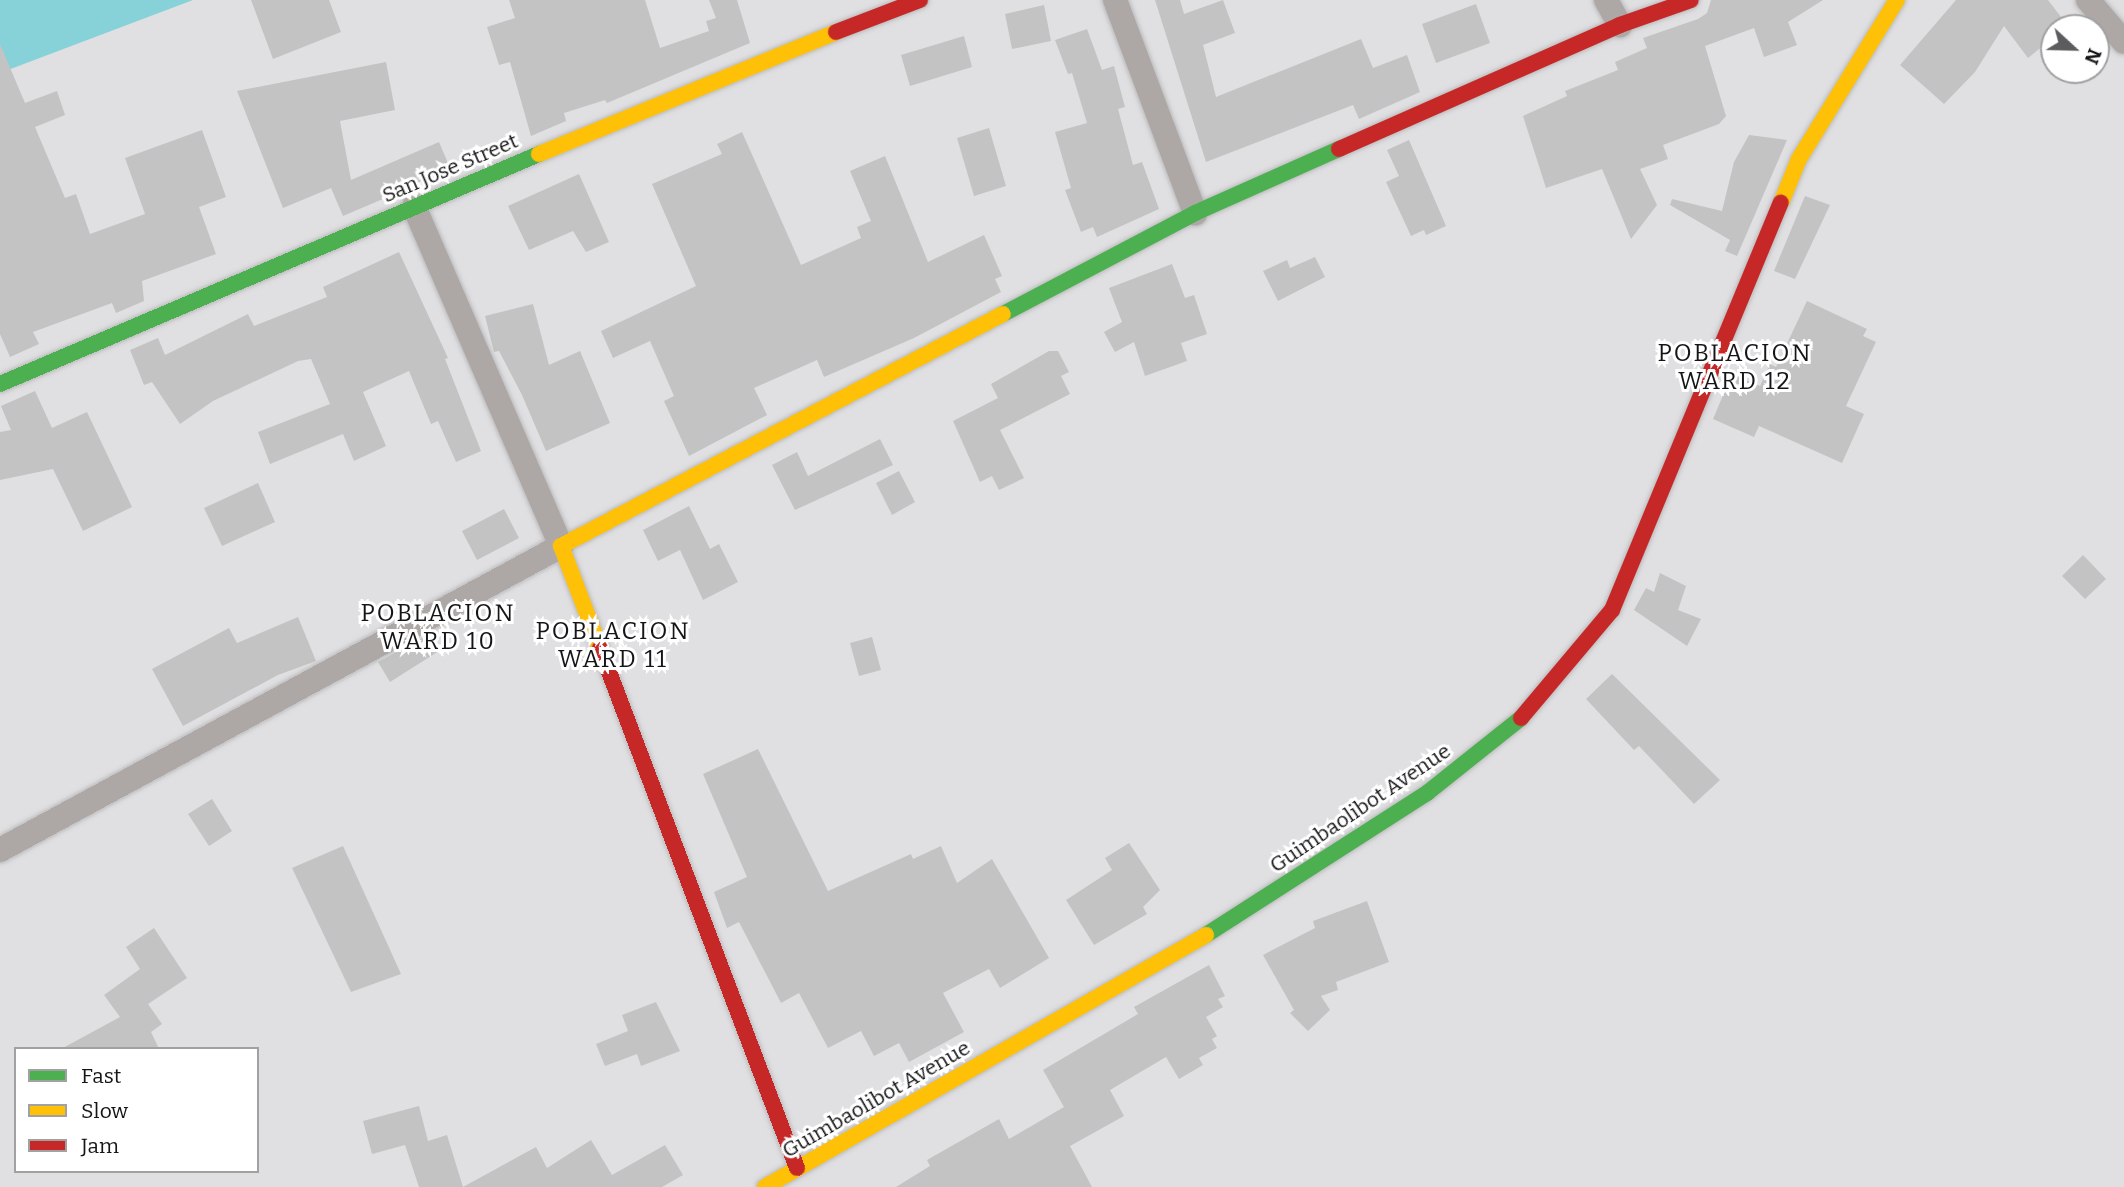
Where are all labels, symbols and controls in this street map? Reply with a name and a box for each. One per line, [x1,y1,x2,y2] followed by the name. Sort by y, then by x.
[2040,14,2110,84] north arrow
[2080,45,2106,67] text: N
[378,128,522,208] street label: San Jose Street
[1659,340,1811,396] district label: POBLACION WARD 12
[362,600,514,656] district label: POBLACION WARD 10
[537,618,689,674] district label: POBLACION WARD 11
[1265,738,1455,878] street label: Guimbaolibot Avenue
[778,1035,974,1163] street label: Guimbaolibot Avenue
[14,1047,259,1173] legend
[81,1063,121,1089] text: Fast
[81,1098,128,1124] text: Slow
[81,1133,119,1159] text: Jam

